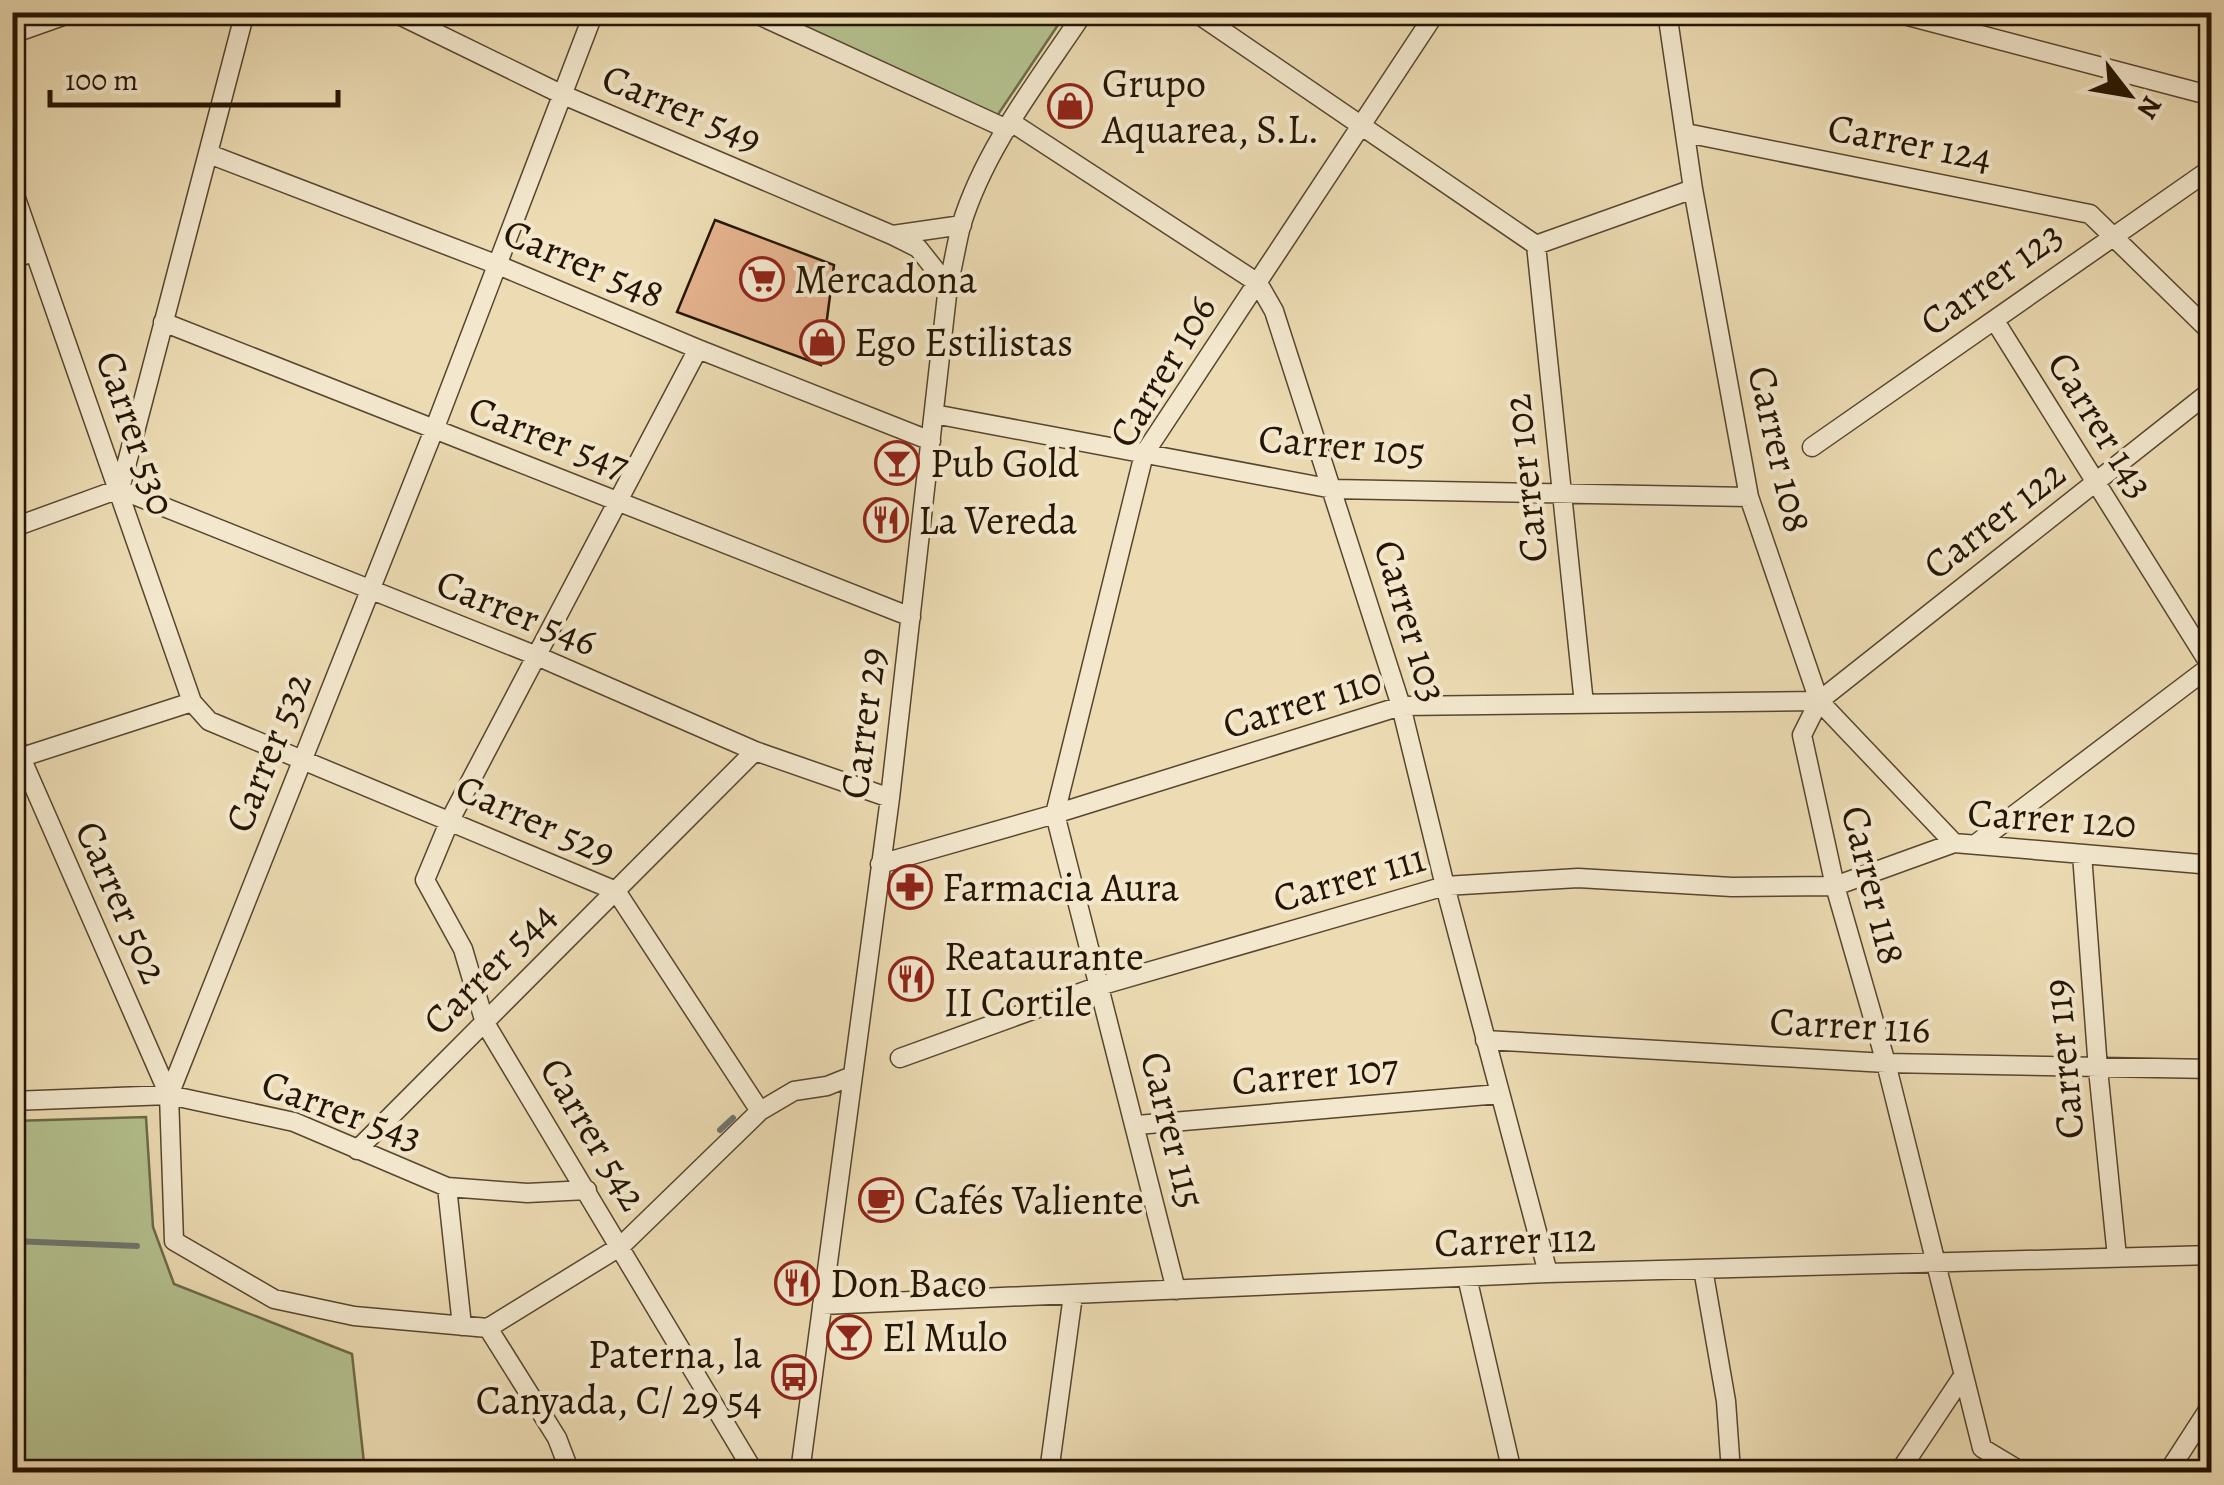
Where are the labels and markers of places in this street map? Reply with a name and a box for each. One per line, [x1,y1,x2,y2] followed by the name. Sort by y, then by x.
[1101,56,1320,157] place label: Grupo Aquarea, S.L.
[1047,83,1093,129] shop icon: Grupo Aquarea, S.L.
[794,252,977,307] place label: Mercadona
[739,256,785,302] supermarket icon: Mercadona
[854,315,1073,370] place label: Ego Estilistas
[799,319,845,365] shop icon: Ego Estilistas
[930,436,1079,491] place label: Pub Gold
[874,440,920,486] bar icon: Pub Gold
[918,493,1077,548] place label: La Vereda
[863,497,909,543] restaurant icon: La Vereda
[942,860,1180,915] place label: Farmacia Aura
[887,864,933,910] pharmacy icon: Farmacia Aura
[944,929,1144,1030] place label: Reataurante II Cortile
[888,956,934,1002] restaurant icon: Reataurante II Cortile
[914,1173,1144,1228] place label: Cafés Valiente
[858,1177,904,1223] cafe icon: Cafés Valiente
[830,1256,987,1311] place label: Don Baco
[774,1260,820,1306] restaurant icon: Don Baco
[882,1310,1008,1365] place label: El Mulo
[826,1314,872,1360] bar icon: El Mulo
[476,1327,762,1428] place label: Paterna, la Canyada, C/ 29 54
[771,1354,817,1400] bus stop icon: Paterna, la Canyada, C/ 29 54

